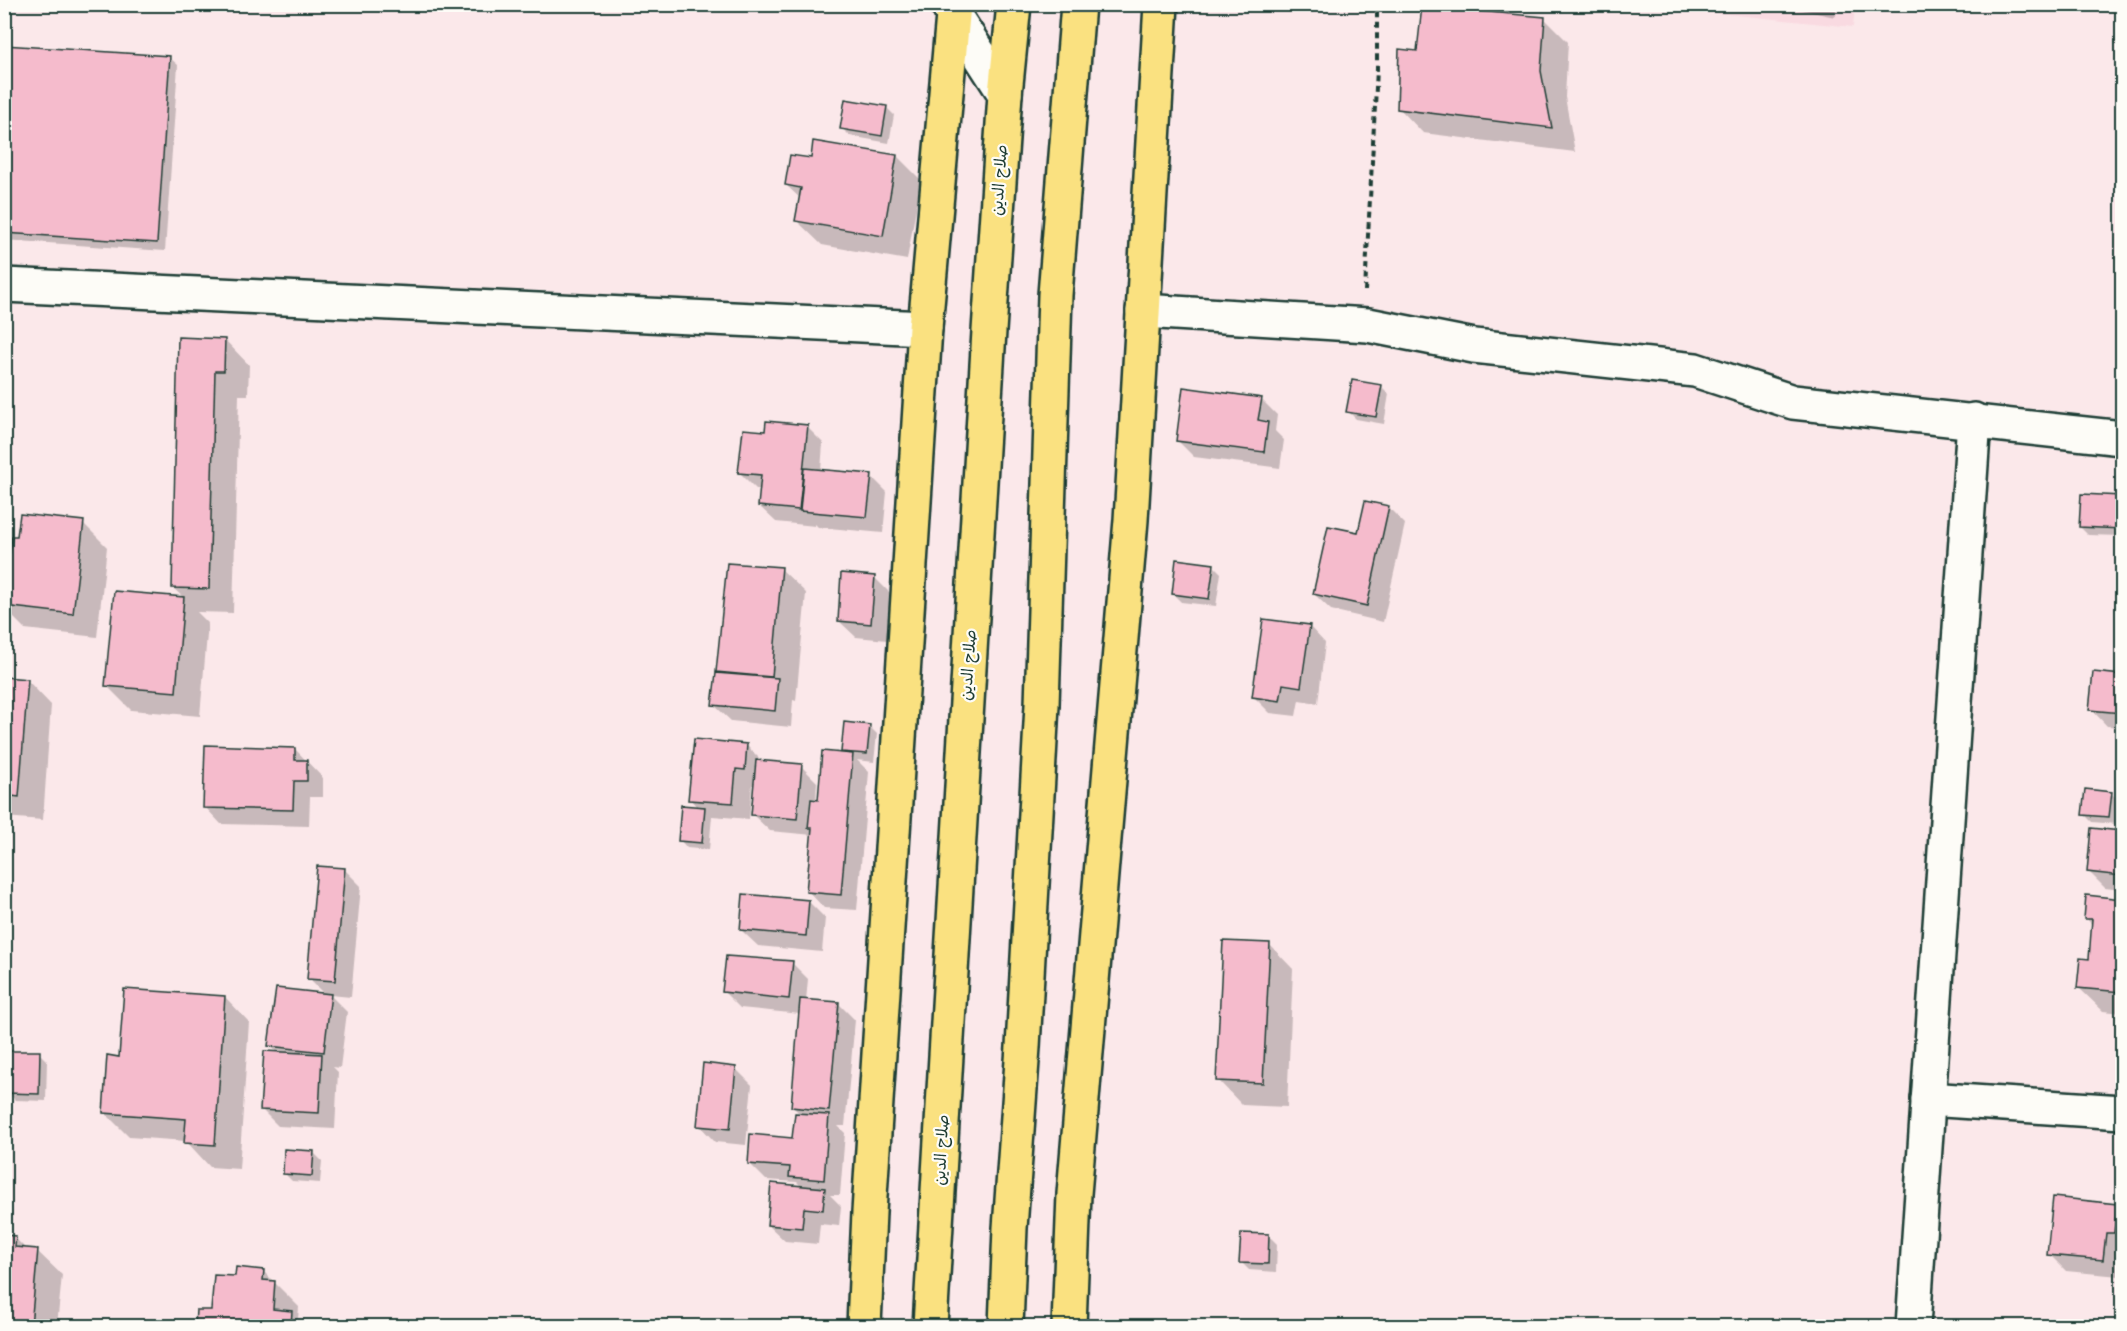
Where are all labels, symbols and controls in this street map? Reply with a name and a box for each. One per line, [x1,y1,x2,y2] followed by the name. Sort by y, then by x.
[986,144,1012,216] street label: صلاح الدين
[955,629,981,701] street label: صلاح الدين
[929,1114,953,1186] street label: صلاح الدين

